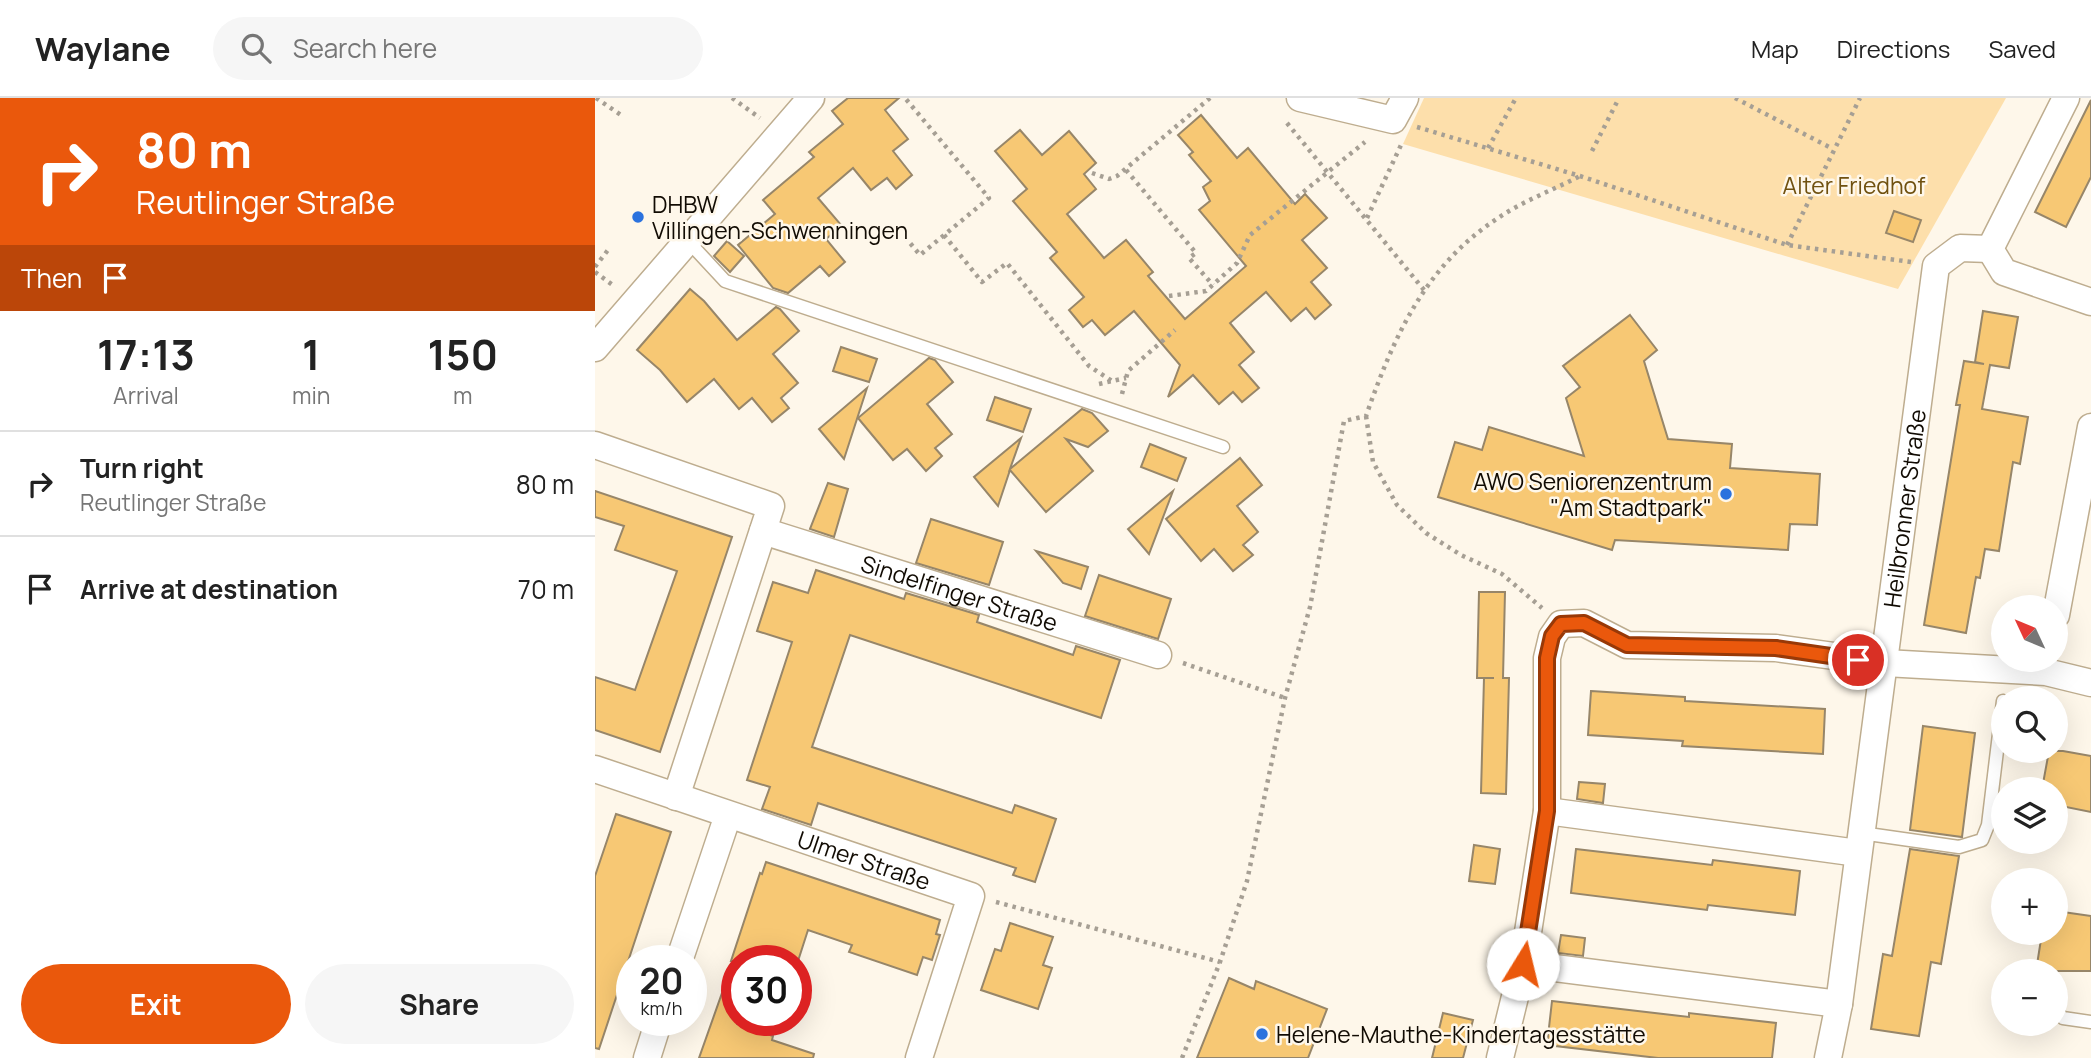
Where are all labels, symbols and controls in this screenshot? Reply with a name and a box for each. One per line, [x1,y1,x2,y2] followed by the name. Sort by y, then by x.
[213,17,703,80] search box
[35,26,171,71] text: Waylane
[237,29,275,67] icon: search
[293,30,437,66] text: Search here
[1751,32,1799,65] text: Map
[1837,32,1950,65] text: Directions
[1988,32,2056,65] text: Saved
[136,116,252,183] text: 80 m
[21,126,112,217] icon: right
[1783,169,1925,201] park label: Alter Friedhof
[136,180,395,224] text: Reutlinger Straße
[652,188,908,246] place label: DHBW Villingen-Schwenningen
[630,209,646,225] marker: DHBW Villingen-Schwenningen
[96,259,134,297] icon: arrive
[21,260,82,296] text: Then
[97,325,195,383] text: 17:13
[302,325,320,383] text: 1
[427,325,498,383] text: 150
[113,379,179,411] text: Arrival
[292,379,330,411] text: min
[453,379,472,411] text: m
[1875,407,1933,610] street label: Heilbronner Straße
[80,450,204,486] text: Turn right
[21,465,59,503] icon: right
[1473,465,1712,523] place label: AWO Seniorenzentrum "Am Stadtpark"
[516,466,574,502] text: 80 m
[80,486,266,518] text: Reutlinger Straße
[1718,486,1734,502] marker: AWO Seniorenzentrum "Am Stadtpark"
[857,547,1062,639] street label: Sindelfinger Straße
[21,570,59,608] icon: arrive
[80,571,338,607] text: Arrive at destination
[518,571,574,607] text: 70 m
[1991,595,2069,672] north arrow
[1991,595,2068,1036] map controls
[1828,630,1888,690] pin
[1839,641,1877,679] icon: arrive
[1991,686,2068,763] button: search
[1991,777,2068,854] button: layers
[793,823,935,897] street label: Ulmer Straße
[1991,868,2068,945] button: +
[1486,927,1560,1001] position arrow
[721,945,812,1036] speed limit sign: 30
[640,957,683,1005] text: 20
[1991,959,2068,1036] button: −
[21,964,291,1044] button: Exit
[305,964,574,1044] button: Share
[641,996,682,1020] text: km/h
[1276,1018,1646,1050] place label: Helene-Mauthe-Kindertagesstätte
[1254,1026,1270,1042] marker: Helene-Mauthe-Kindertagesstätte

